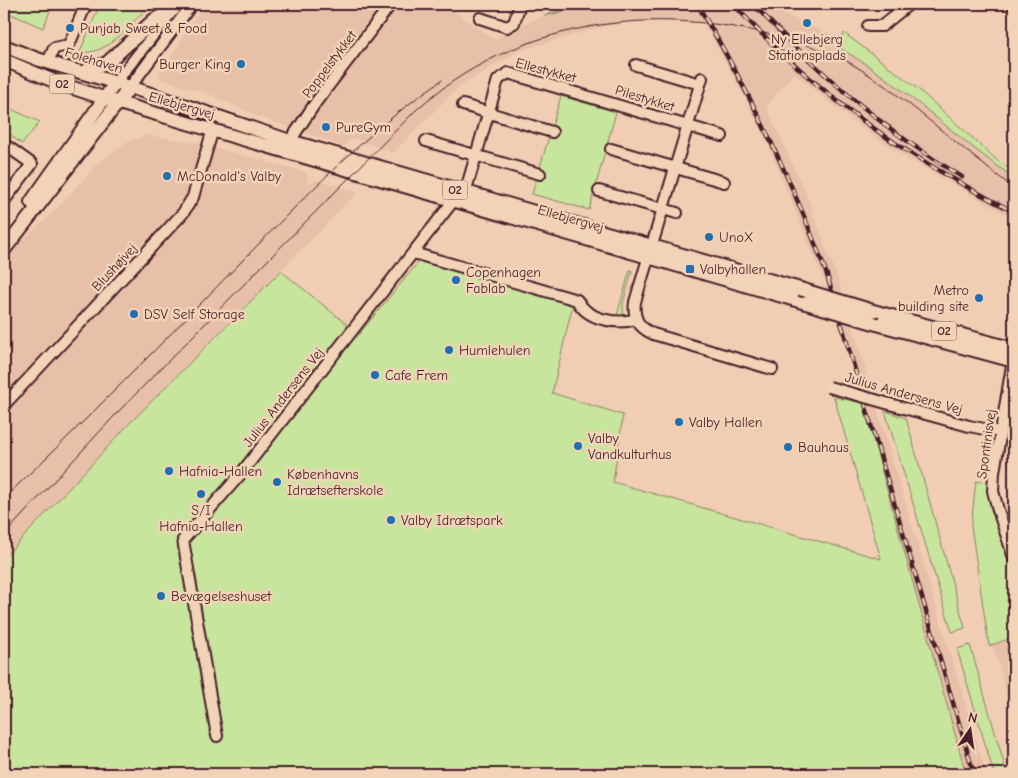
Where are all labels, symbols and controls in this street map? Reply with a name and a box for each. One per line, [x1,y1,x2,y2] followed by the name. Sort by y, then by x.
[801,17,813,29] marker: Ny Ellebjerg Stationsplads
[80,20,207,37] place label: Punjab Sweet & Food
[64,22,76,34] marker: Punjab Sweet & Food
[299,26,361,101] street label: Poppelstykket
[768,31,846,64] place label: Ny Ellebjerg Stationsplads
[63,44,125,77] street label: Folehaven
[514,54,579,87] street label: Ellestykket
[159,56,231,73] place label: Burger King
[235,58,247,70] marker: Burger King
[50,74,74,94] road number: O2
[613,81,678,116] street label: Pilestykket
[147,88,217,123] street label: Ellebjergvej
[336,119,391,136] place label: PureGym
[320,121,332,133] marker: PureGym
[177,168,282,185] place label: McDonald's Valby
[161,170,173,182] marker: McDonald's Valby
[442,180,468,200] road number: O2
[536,201,606,236] street label: Ellebjergvej
[719,229,753,246] place label: UnoX
[703,231,715,243] marker: UnoX
[88,240,141,295] street label: Blushøjvej
[700,261,766,278] place label: Valbyhallen
[684,263,696,275] marker: Valbyhallen
[466,264,541,297] place label: Copenhagen Fablab
[450,274,462,286] marker: Copenhagen Fablab
[898,282,969,315] place label: Metro building site
[973,292,985,304] marker: Metro building site
[144,306,245,323] place label: DSV Self Storage
[128,308,140,320] marker: DSV Self Storage
[932,322,956,341] road number: O2
[459,342,530,359] place label: Humlehulen
[239,344,327,450] street label: Julius Andersens Vej
[443,344,455,356] marker: Humlehulen
[385,367,448,384] place label: Cafe Frem
[369,369,381,381] marker: Cafe Frem
[843,369,965,418] street label: Julius Andersens Vej
[973,408,1000,480] street label: Spontinisvej
[689,414,763,431] place label: Valby Hallen
[673,416,685,428] marker: Valby Hallen
[588,430,671,463] place label: Valby Vandkulturhus
[798,439,849,456] place label: Bauhaus
[572,440,584,452] marker: Valby Vandkulturhus
[782,441,794,453] marker: Bauhaus
[179,463,262,480] place label: Hafnia-Hallen
[163,465,175,477] marker: Hafnia-Hallen
[287,466,383,499] place label: Københavns Idrætsefterskole
[271,476,283,488] marker: Københavns Idrætsefterskole
[195,488,207,500] marker: S/I Hafnia-Hallen
[159,502,243,535] place label: S/I Hafnia-Hallen
[401,512,503,529] place label: Valby Idrætspark
[385,514,397,526] marker: Valby Idrætspark
[171,588,272,605] place label: Bevægelseshuset
[155,590,167,602] marker: Bevægelseshuset
[946,706,996,756] north arrow
[966,709,979,727] text: N

